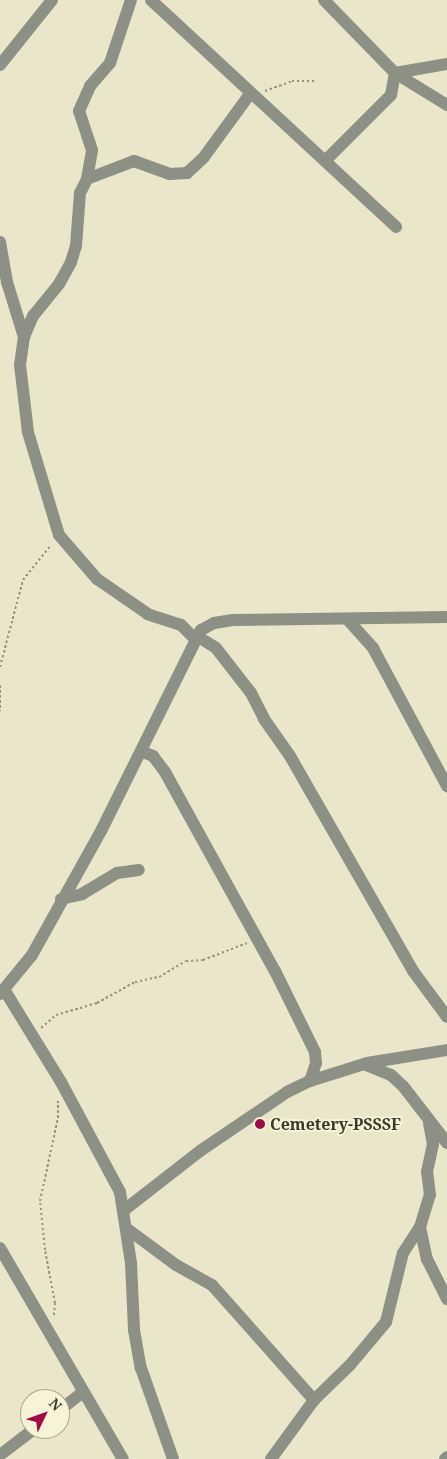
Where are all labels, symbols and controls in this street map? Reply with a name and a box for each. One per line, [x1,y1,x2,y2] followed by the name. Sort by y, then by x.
[270,1114,401,1134] place label: Cemetery-PSSSF
[254,1118,266,1130] marker: Cemetery-PSSSF
[20,1389,70,1439] north arrow
[45,1394,67,1415] text: N

